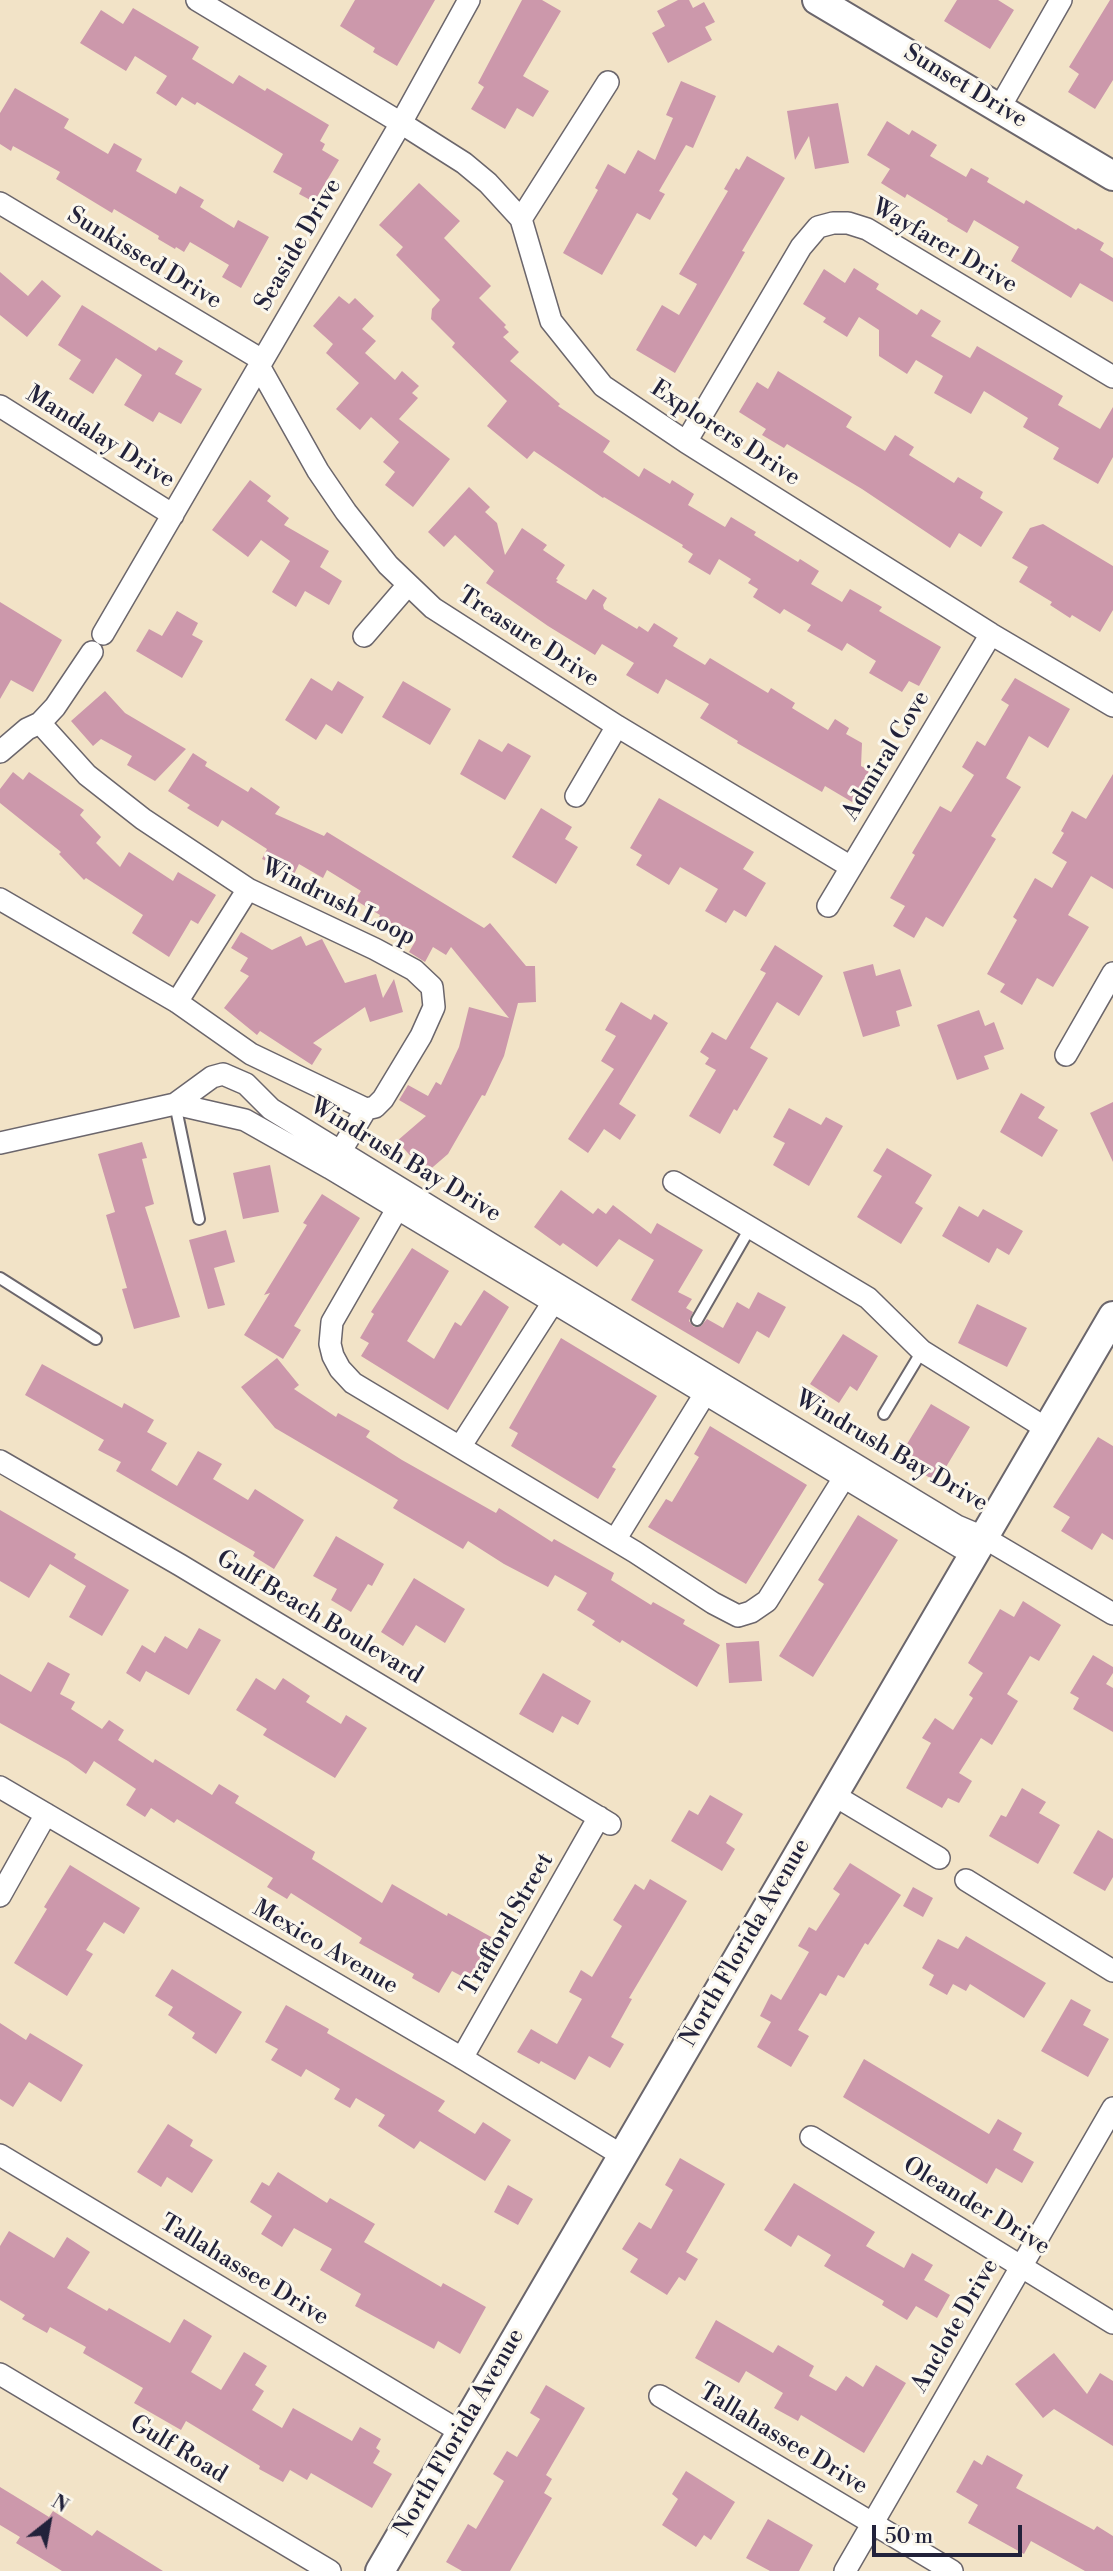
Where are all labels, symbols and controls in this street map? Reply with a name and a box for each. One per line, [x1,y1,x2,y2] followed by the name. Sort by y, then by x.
[898,39,1032,135] street label: Sunset Drive
[249,174,349,316] street label: Seaside Drive
[866,194,1022,300] street label: Wayfarer Drive
[62,202,226,316] street label: Sunkissed Drive
[645,375,805,493] street label: Explorers Drive
[20,381,180,495] street label: Mandalay Drive
[452,582,604,694] street label: Treasure Drive
[837,686,937,826] street label: Admiral Cove
[256,853,420,953] street label: Windrush Loop
[304,1093,506,1229] street label: Windrush Bay Drive
[790,1385,992,1519] street label: Windrush Bay Drive
[211,1545,427,1691] street label: Gulf Beach Boulevard
[675,1834,817,2052] street label: North Florida Avenue
[455,1848,561,2002] street label: Trafford Street
[247,1895,403,2001] street label: Mexico Avenue
[897,2152,1055,2262] street label: Oleander Drive
[154,2209,334,2333] street label: Tallahassee Drive
[906,2254,1006,2398] street label: Anclote Drive
[389,2324,531,2542] street label: North Florida Avenue
[693,2378,873,2502] street label: Tallahassee Drive
[124,2410,232,2490] street label: Gulf Road
[14,2487,84,2557] north arrow
[47,2490,72,2518] text: N
[875,2512,1026,2556] scale bar
[885,2524,933,2550] text: 50 m

